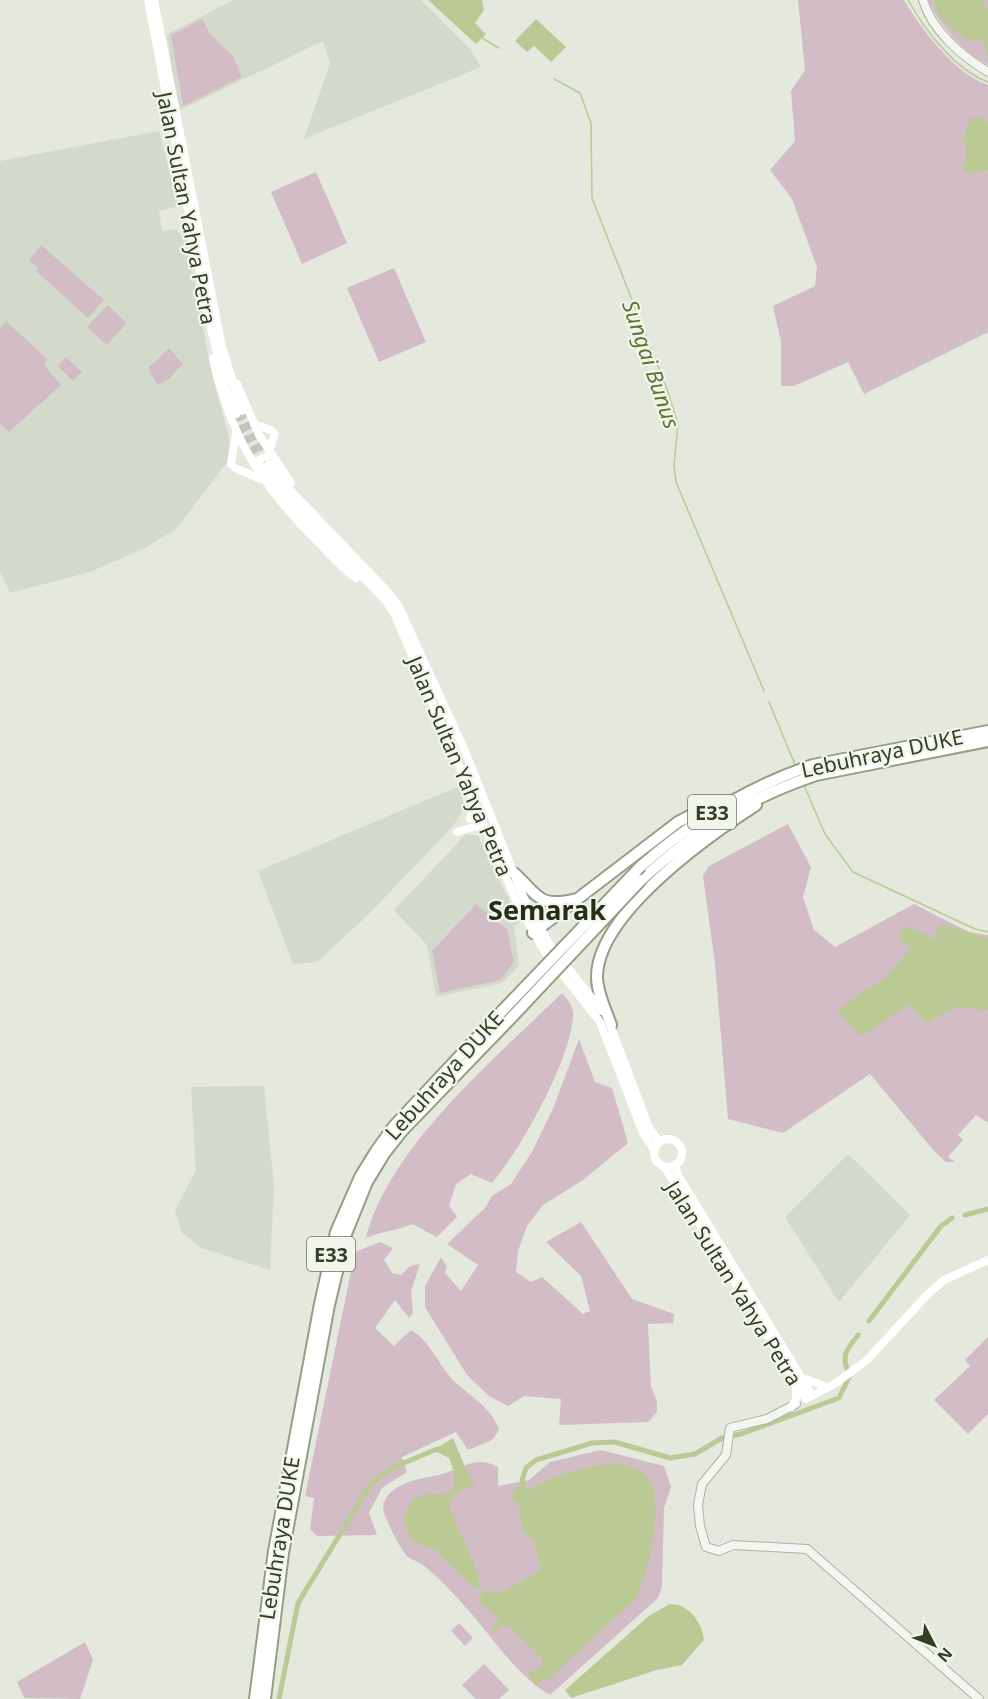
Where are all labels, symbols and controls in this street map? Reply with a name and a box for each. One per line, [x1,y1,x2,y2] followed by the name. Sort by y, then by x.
[150,87,223,327] street label: Jalan Sultan Yahya Petra
[616,296,688,433] water label: Sungai Bunus
[400,650,519,880] street label: Jalan Sultan Yahya Petra
[798,722,966,784] street label: Lebuhraya DUKE
[688,795,736,829] road number: E33
[488,891,606,928] district label: Semarak
[378,1004,510,1146] street label: Lebuhraya DUKE
[658,1174,809,1391] street label: Jalan Sultan Yahya Petra
[307,1237,355,1271] road number: E33
[252,1454,306,1622] street label: Lebuhraya DUKE
[904,1615,964,1675] north arrow
[933,1643,958,1667] text: N

